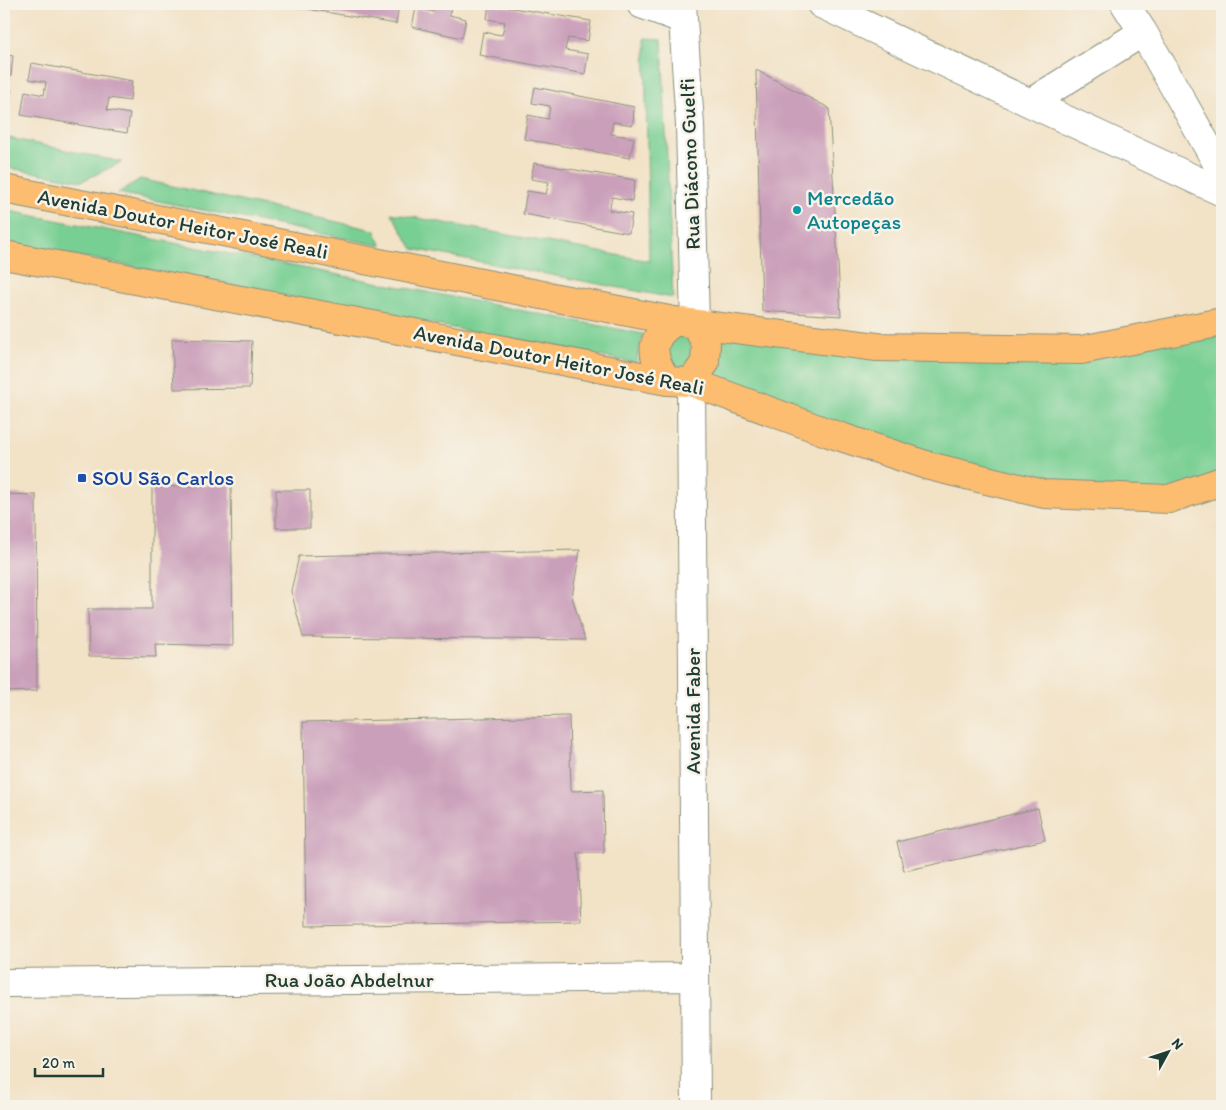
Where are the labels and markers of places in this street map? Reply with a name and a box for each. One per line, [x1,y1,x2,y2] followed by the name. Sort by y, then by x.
[807,185,901,234] place label: Mercedão Autopeças
[791,204,803,216] marker: Mercedão Autopeças
[92,465,234,490] place label: SOU São Carlos
[76,472,88,484] marker: SOU São Carlos

